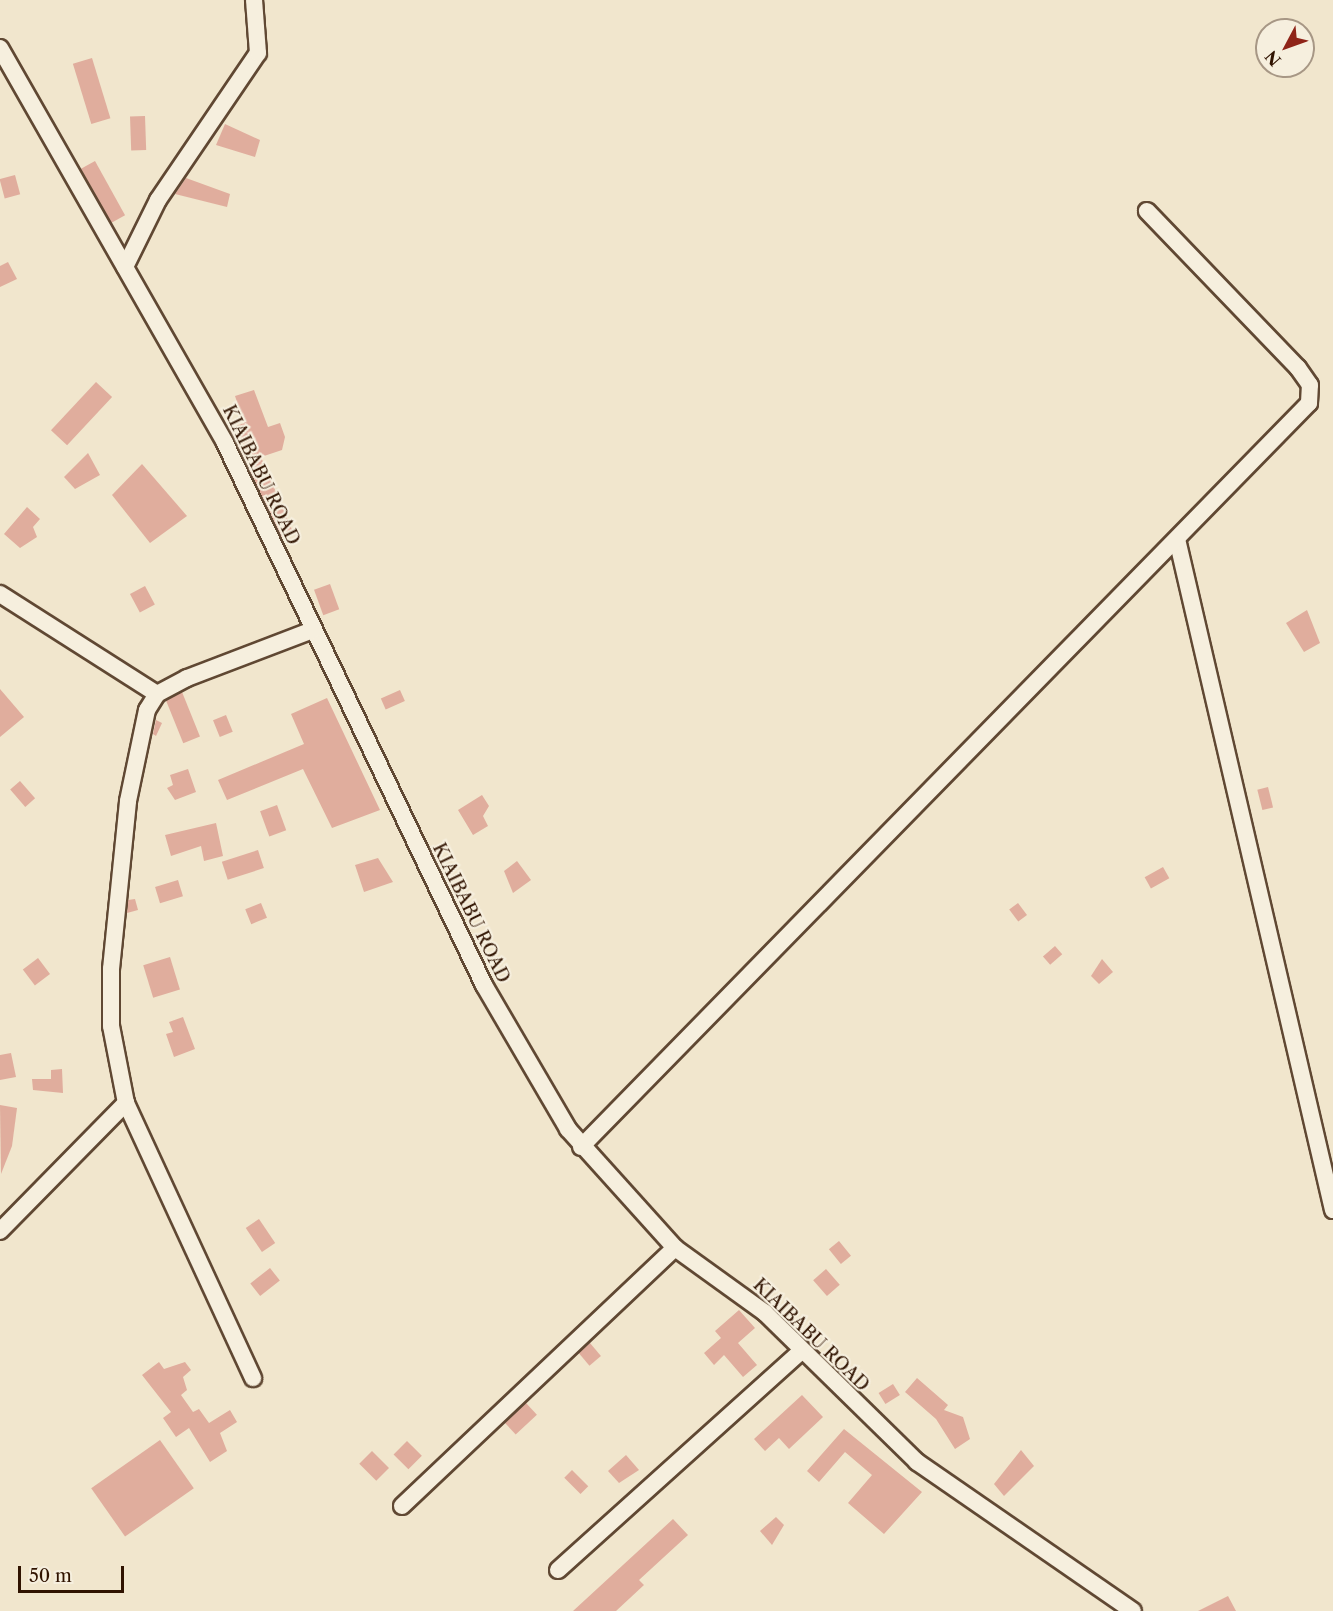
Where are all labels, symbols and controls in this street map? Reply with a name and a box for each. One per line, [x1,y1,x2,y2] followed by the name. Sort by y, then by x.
[1255,18,1315,78] north arrow
[1261,47,1285,70] text: N
[218,402,304,548] street label: KIAIBABU ROAD
[428,840,514,986] street label: KIAIBABU ROAD
[749,1274,873,1396] street label: KIAIBABU ROAD
[21,1554,128,1592] scale bar
[29,1565,72,1587] text: 50 m

